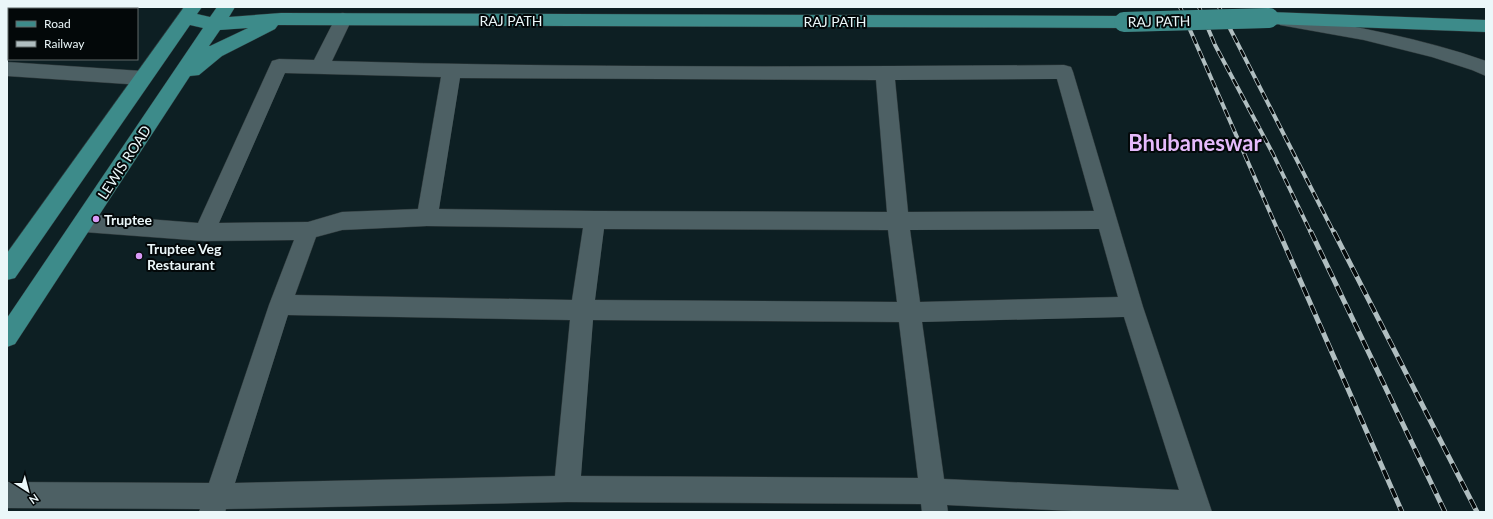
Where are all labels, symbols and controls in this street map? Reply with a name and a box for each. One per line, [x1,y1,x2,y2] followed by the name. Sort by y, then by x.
[8,8,138,60] legend
[480,12,542,29] street label: RAJ PATH
[1127,12,1191,30] street label: RAJ PATH
[804,13,866,30] street label: RAJ PATH
[44,16,71,31] text: Road
[44,36,85,51] text: Railway
[94,122,154,202] street label: LEWIS ROAD
[1128,129,1263,156] district label: Bhubaneswar
[104,211,153,228] place label: Truptee
[91,214,101,224] marker: Truptee
[147,240,222,273] place label: Truptee Veg Restaurant
[134,251,144,261] marker: Truptee Veg Restaurant
[8,471,48,511] north arrow
[27,492,41,507] text: N

